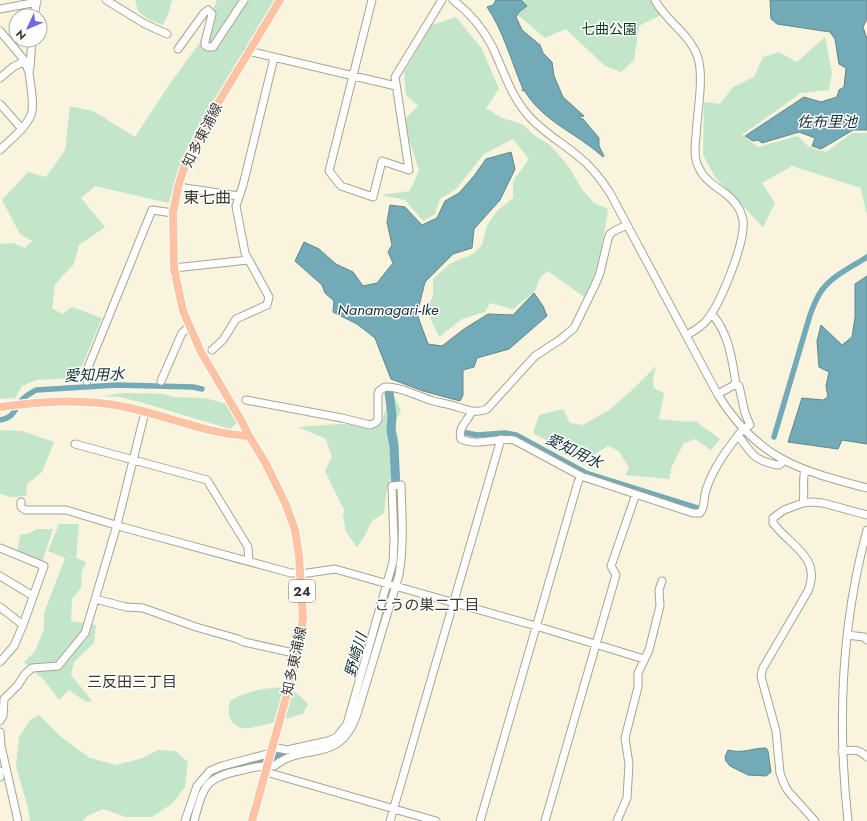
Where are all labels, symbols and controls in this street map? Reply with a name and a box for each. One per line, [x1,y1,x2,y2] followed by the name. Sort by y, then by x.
[8,8,48,48] north arrow
[581,19,637,39] park label: 七曲公園
[12,26,30,44] text: N
[177,99,227,171] street label: 知多東浦線
[797,111,859,133] water label: 佐布里池
[183,186,231,209] district label: 東七曲
[338,299,439,321] water label: Nanamagari-Ike
[64,363,126,387] water label: 愛知用水
[542,428,608,475] water label: 愛知用水
[289,580,315,602] road number: 24
[374,594,480,616] district label: こうの巣二丁目
[277,625,311,697] street label: 知多東浦線
[339,628,373,680] water label: 野崎川
[87,671,177,693] district label: 三反田三丁目

